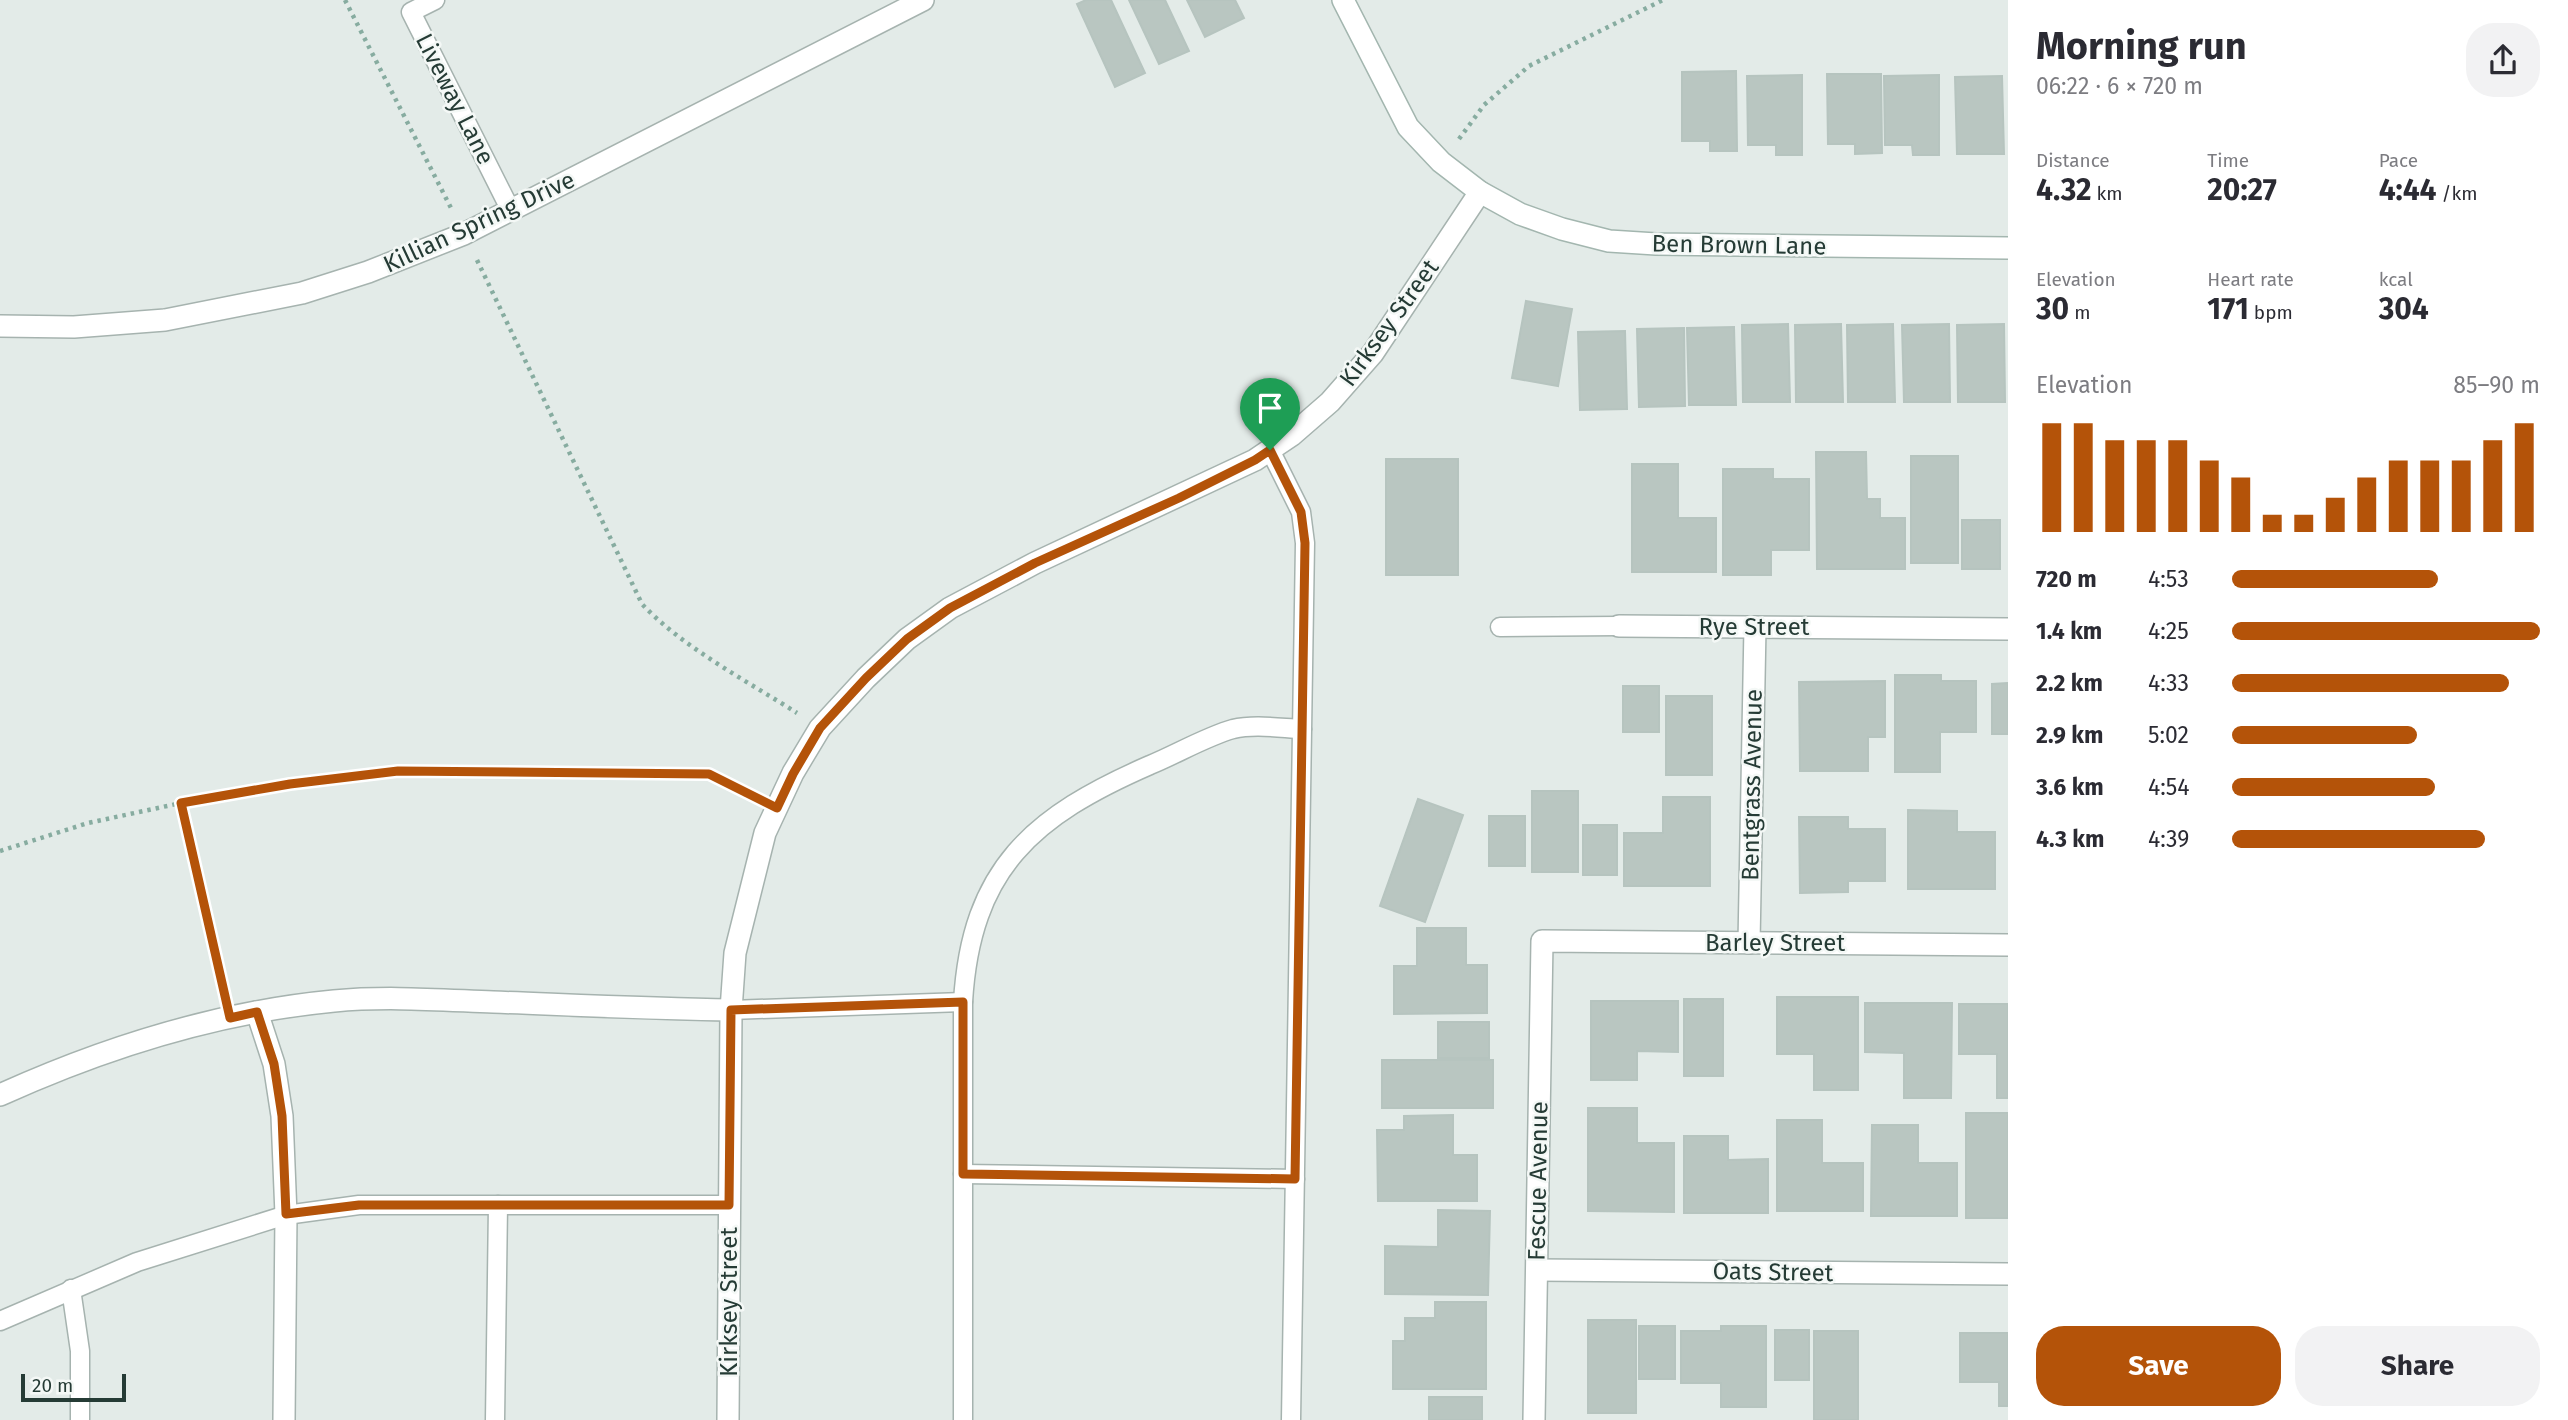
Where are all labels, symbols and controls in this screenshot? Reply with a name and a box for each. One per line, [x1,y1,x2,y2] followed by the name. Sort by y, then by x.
[2036,23,2247,69] text: Morning run
[2466,23,2540,97] button: share
[410,29,500,169] street label: Liveway Lane
[2036,72,2203,100] text: 06:22 · 6 × 720 m
[2036,149,2110,172] text: Distance
[2207,149,2249,172] text: Time
[2379,149,2418,172] text: Pace
[379,165,579,279] street label: Killian Spring Drive
[2036,172,2091,208] text: 4.32
[2207,172,2277,208] text: 20:27
[2379,172,2437,208] text: 4:44
[2091,182,2123,205] text: km
[2437,182,2478,205] text: /km
[1651,229,1827,261] street label: Ben Brown Lane
[1334,254,1445,392] street label: Kirksey Street
[2036,268,2116,291] text: Elevation
[2207,268,2294,291] text: Heart rate
[2379,268,2413,291] text: kcal
[2036,291,2069,327] text: 30
[2207,291,2249,327] text: 171
[2379,291,2429,327] text: 304
[2069,301,2090,324] text: m
[2249,301,2293,324] text: bpm
[2036,371,2132,399] text: Elevation
[2453,371,2540,399] text: 85–90 m
[1240,378,1300,450] pin
[1251,389,1289,427] icon: arrive
[2036,565,2097,593] text: 720 m
[2148,565,2189,593] text: 4:53
[1699,613,1810,641] street label: Rye Street
[2036,617,2102,645] text: 1.4 km
[2148,617,2189,645] text: 4:25
[2036,669,2103,697] text: 2.2 km
[2148,669,2189,697] text: 4:33
[1736,689,1768,881] street label: Bentgrass Avenue
[2036,721,2103,749] text: 2.9 km
[2148,721,2189,749] text: 5:02
[2036,773,2104,801] text: 3.6 km
[2148,773,2190,801] text: 4:54
[2036,825,2104,853] text: 4.3 km
[2148,825,2189,853] text: 4:39
[1705,929,1845,957] street label: Barley Street
[1523,1101,1553,1261] street label: Fescue Avenue
[715,1227,743,1377] street label: Kirksey Street
[1712,1257,1834,1287] street label: Oats Street
[2036,1326,2281,1406] button: Save
[2295,1326,2540,1406] button: Share
[21,1371,126,1403] scale bar
[32,1374,73,1397] text: 20 m

